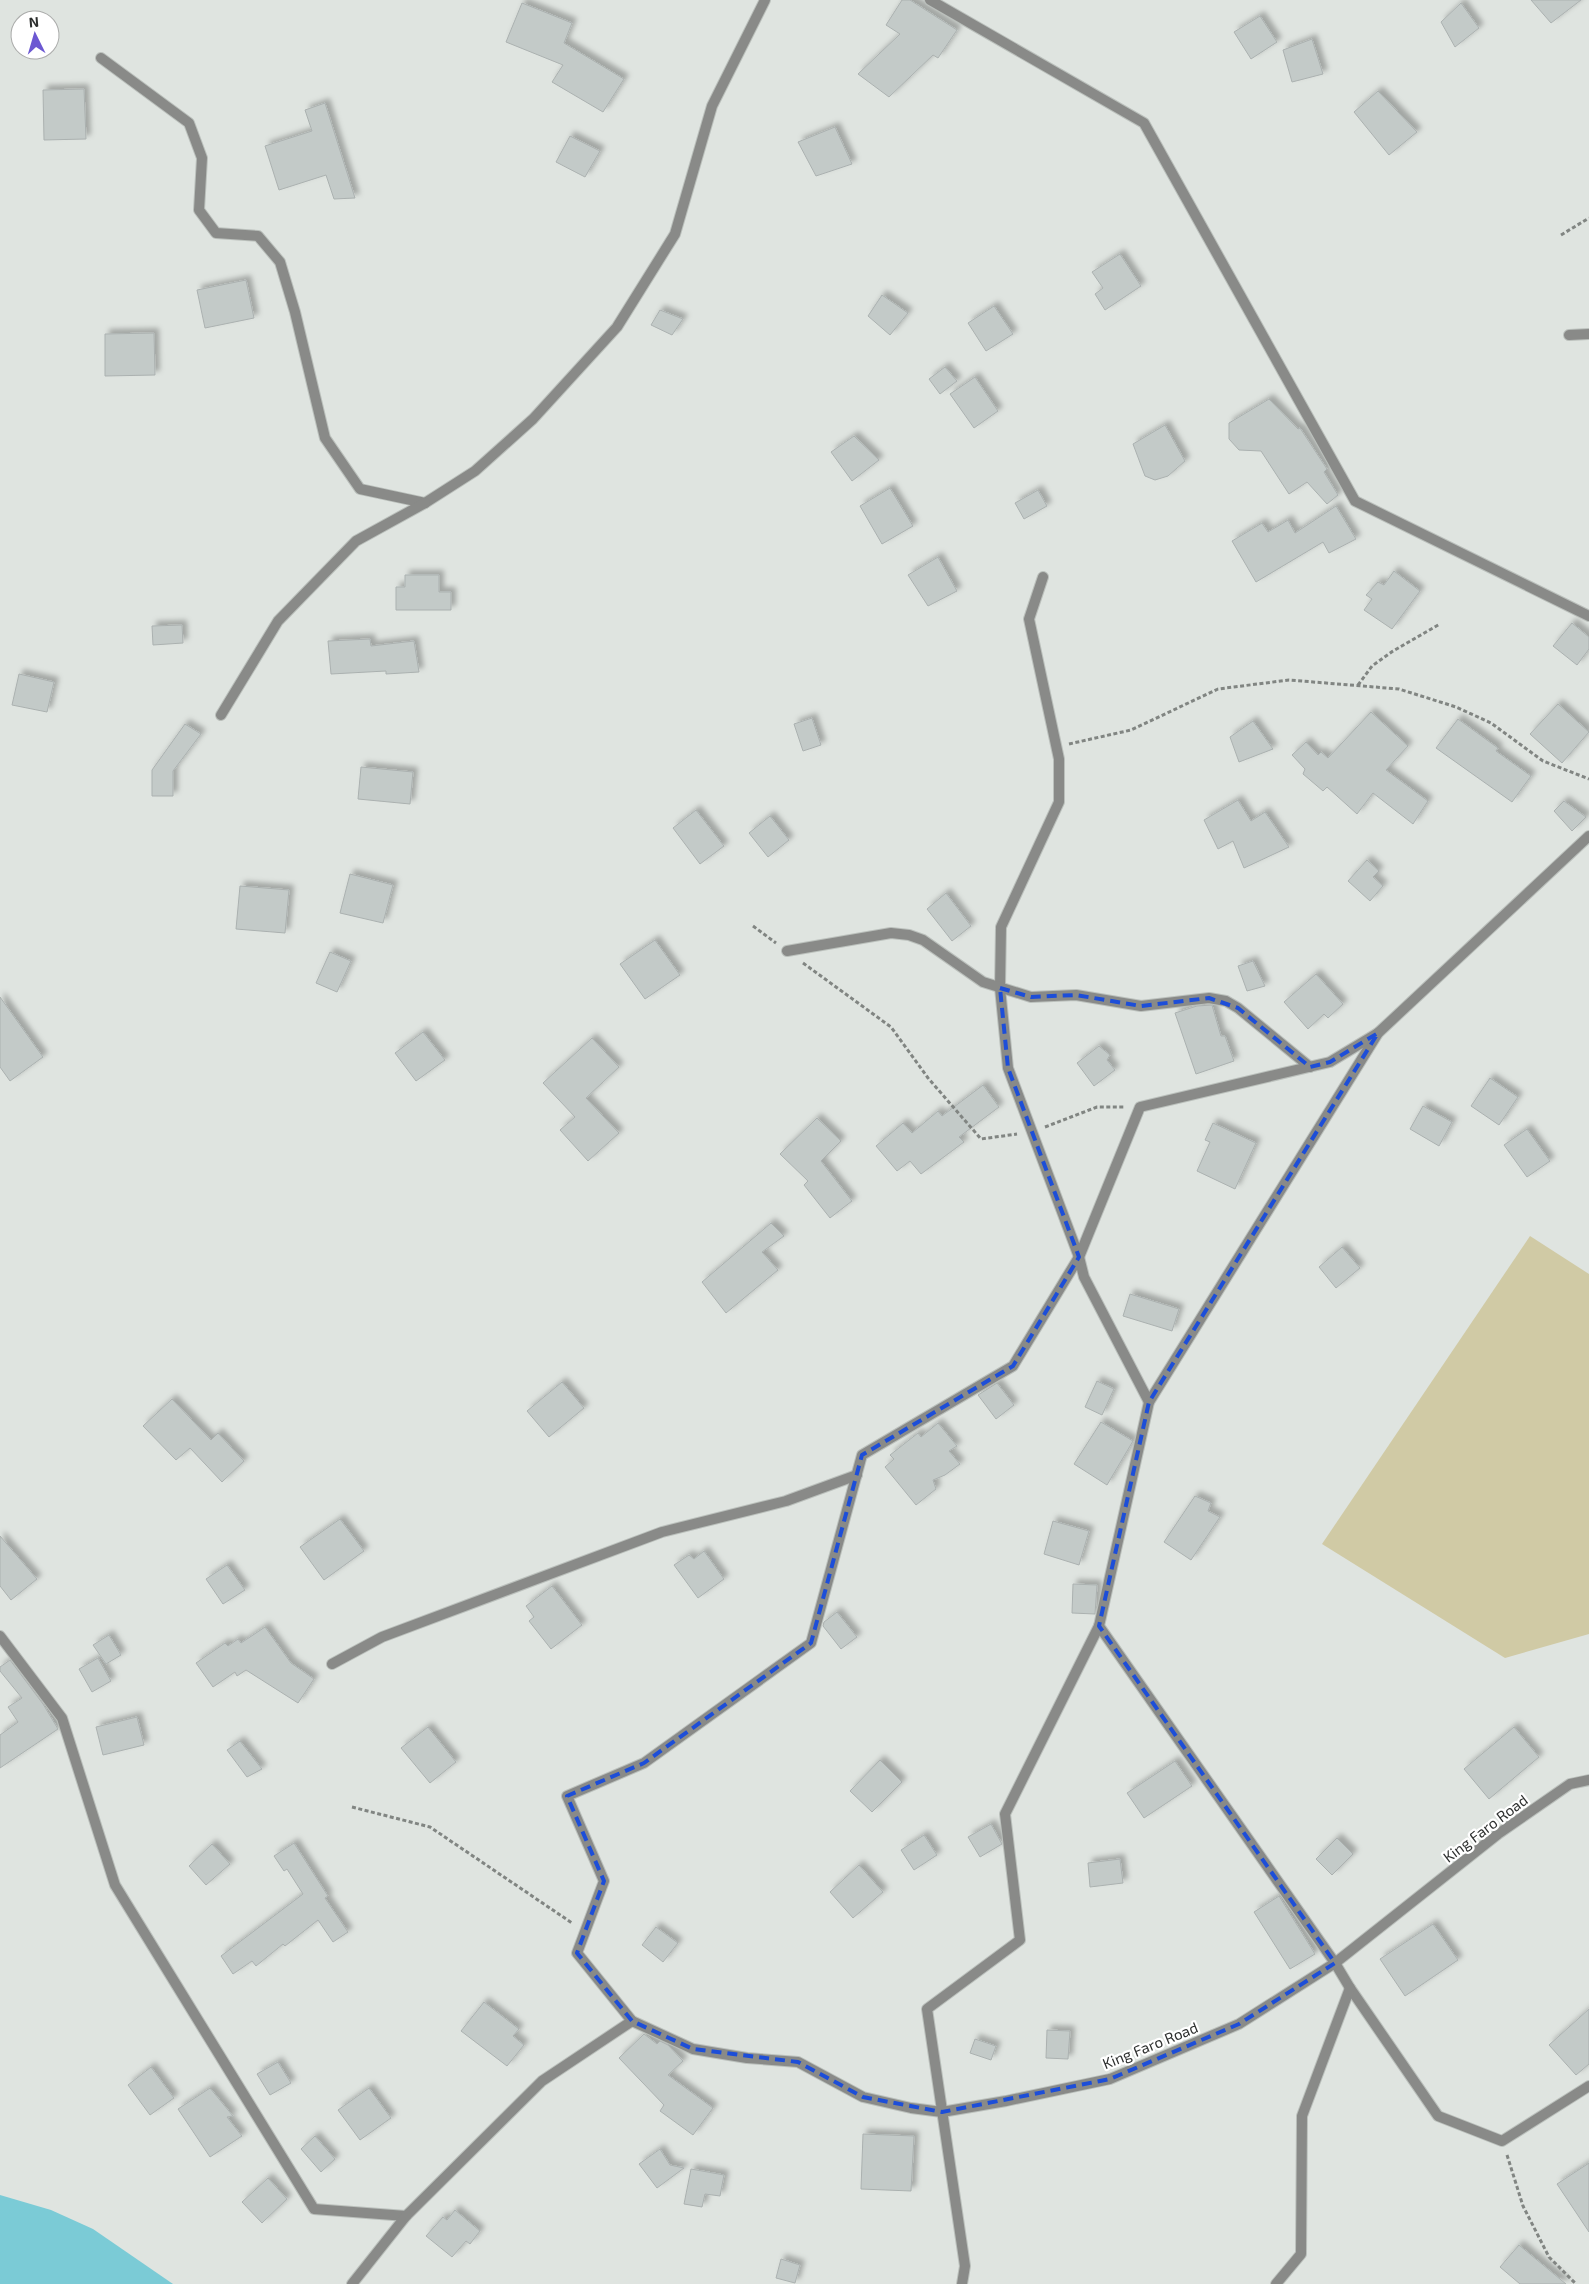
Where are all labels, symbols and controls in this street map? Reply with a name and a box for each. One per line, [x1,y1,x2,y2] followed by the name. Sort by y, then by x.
[10,10,60,60] north arrow
[28,13,40,30] text: N
[1439,1790,1531,1866] street label: King Faro Road
[1100,2018,1200,2072] street label: King Faro Road

